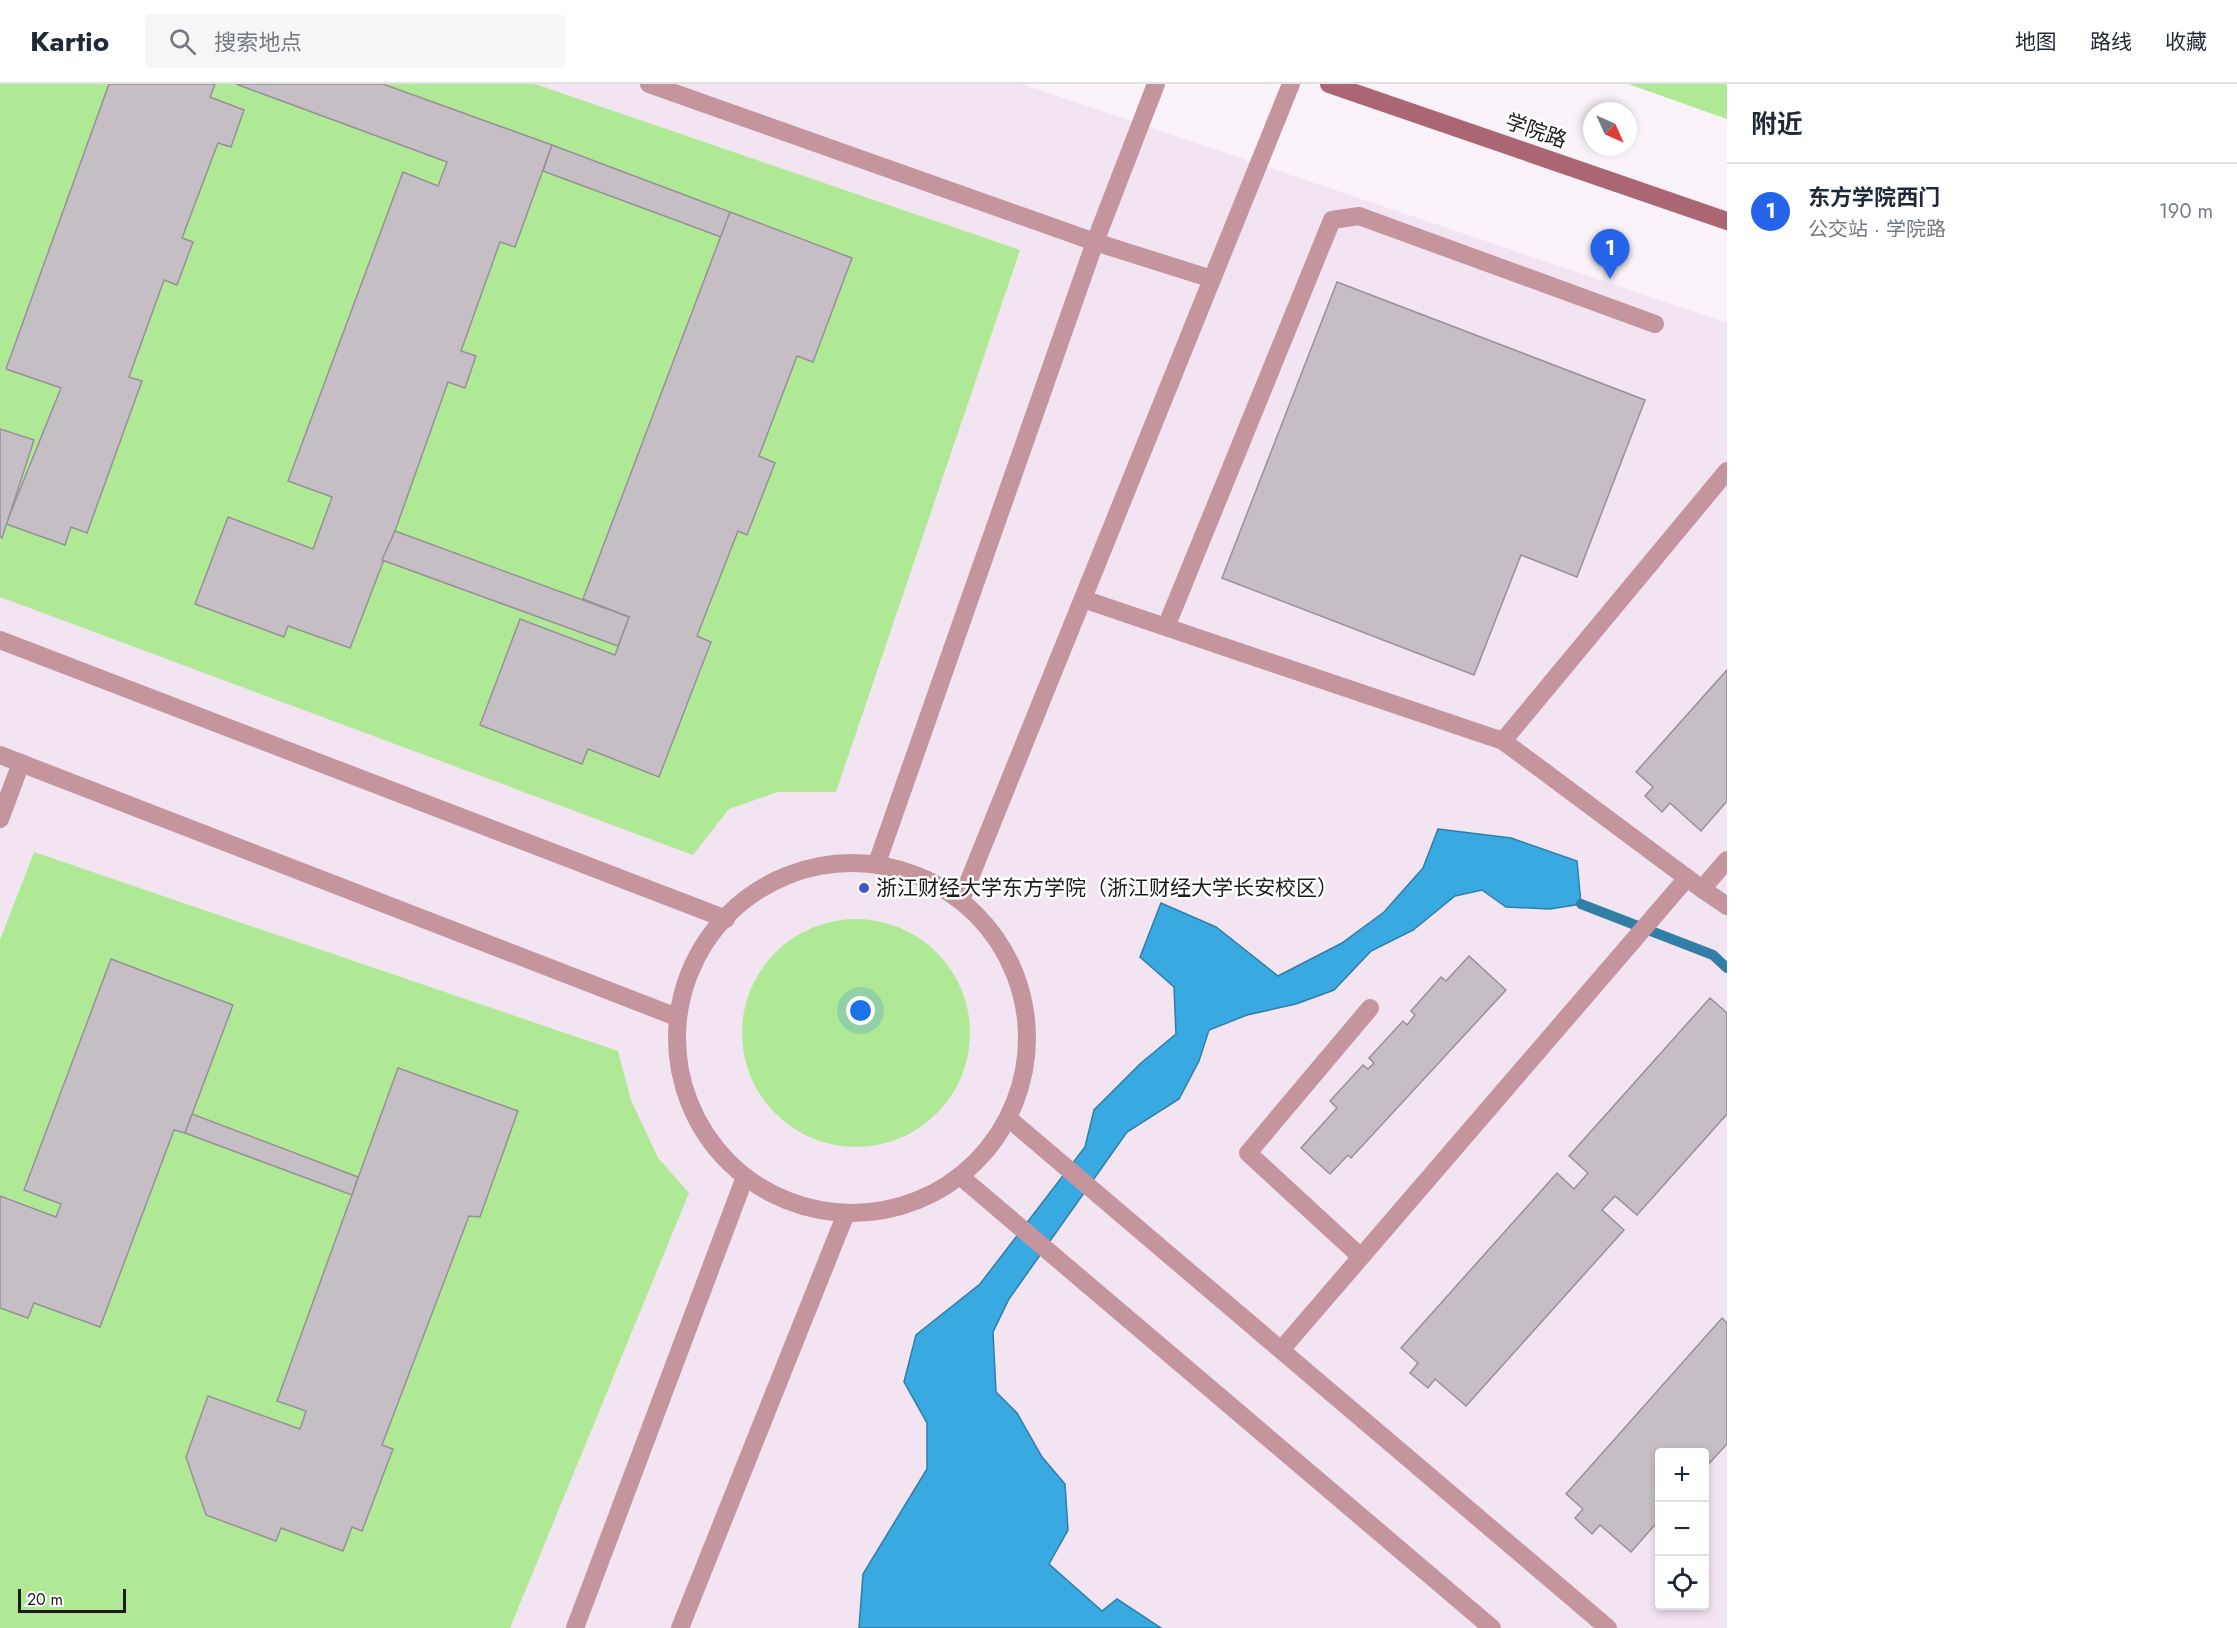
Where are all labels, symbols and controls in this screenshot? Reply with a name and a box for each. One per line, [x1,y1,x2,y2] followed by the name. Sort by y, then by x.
[145,14,565,68] search box
[30,21,109,62] text: Kartio
[166,25,199,58] icon: search
[214,26,302,58] text: 搜索地点
[2015,27,2057,57] text: 地图
[2090,27,2132,57] text: 路线
[2165,27,2207,57] text: 收藏
[1583,102,1637,156] north arrow
[1751,105,1803,143] text: 附近
[1501,107,1571,155] street label: 学院路
[1808,181,1940,213] text: 东方学院西门
[1765,197,1776,226] text: 1
[2159,197,2213,226] text: 190 m
[1808,215,1946,244] text: 公交站 · 学院路
[1590,230,1630,279] pin: 1
[876,873,1338,903] place label: 浙江财经大学东方学院（浙江财经大学长安校区）
[857,881,871,895] marker: 浙江财经大学东方学院（浙江财经大学长安校区）
[846,996,875,1025] your location
[1655,1448,1709,1610] map controls
[1655,1448,1709,1502] button: +
[1655,1502,1709,1556] button: −
[1655,1556,1709,1610] button: locate
[18,1586,126,1614] scale bar
[27,1588,63,1611] text: 20 m

